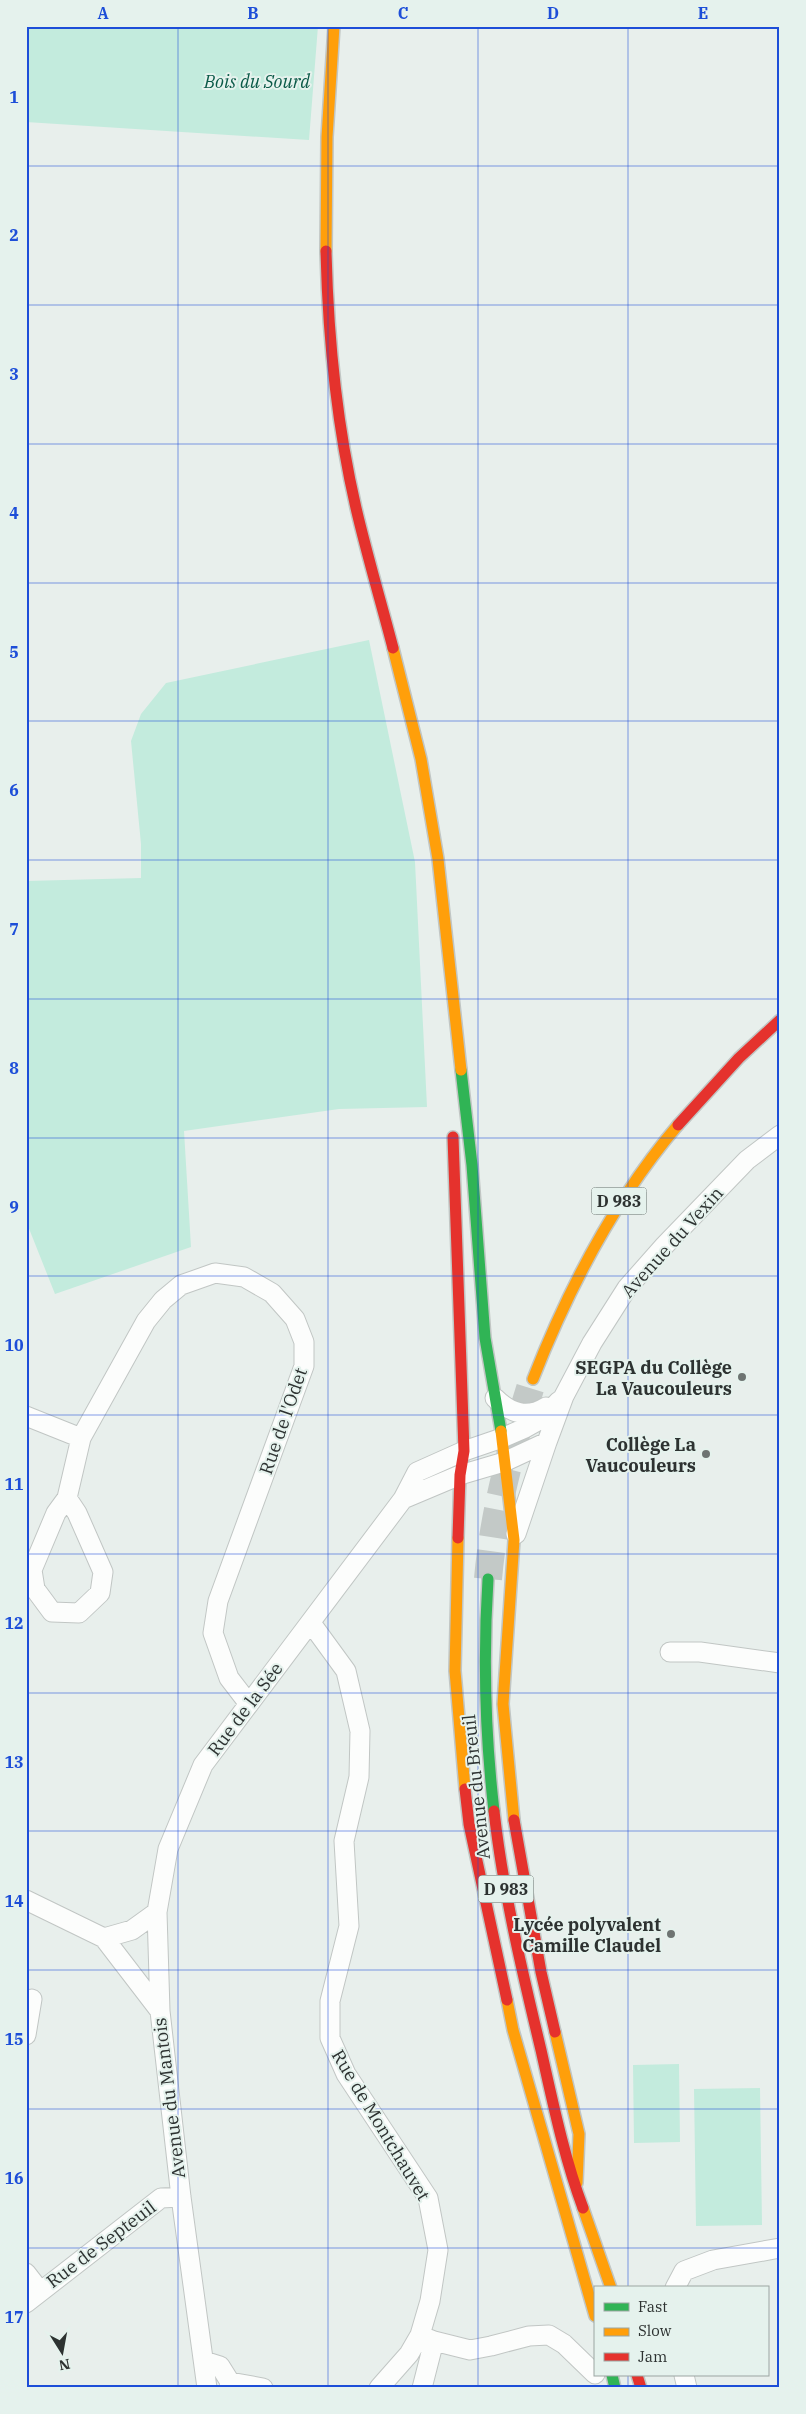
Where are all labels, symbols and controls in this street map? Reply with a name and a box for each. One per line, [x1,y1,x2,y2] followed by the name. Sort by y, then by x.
[97,3,109,23] text: A
[247,3,259,23] text: B
[398,3,408,23] text: C
[547,3,559,23] text: D
[698,3,708,23] text: E
[203,70,310,93] park label: Bois du Sourd
[9,87,19,107] text: 1
[9,225,19,245] text: 2
[9,364,19,384] text: 3
[9,503,19,523] text: 4
[9,642,19,662] text: 5
[9,780,19,800] text: 6
[9,919,19,939] text: 7
[9,1058,19,1078] text: 8
[616,1182,728,1302] street label: Avenue du Vexin
[592,1188,646,1214] road number: D 983
[9,1197,19,1217] text: 9
[4,1335,24,1355] text: 10
[575,1356,732,1400] place label: SEGPA du Collège La Vaucouleurs
[254,1365,312,1477] street label: Rue de l'Odet
[736,1371,748,1383] marker: SEGPA du Collège La Vaucouleurs
[586,1433,696,1477] place label: Collège La Vaucouleurs
[700,1448,712,1460] marker: Collège La Vaucouleurs
[4,1474,24,1494] text: 11
[4,1613,24,1633] text: 12
[202,1658,288,1760] street label: Rue de la Sée
[457,1713,495,1861] street label: Avenue du Breuil
[4,1752,24,1772] text: 13
[478,1876,534,1902] road number: D 983
[4,1891,24,1911] text: 14
[513,1913,661,1957] place label: Lycée polyvalent Camille Claudel
[665,1928,677,1940] marker: Lycée polyvalent Camille Claudel
[148,2016,190,2180] street label: Avenue du Mantois
[4,2029,24,2049] text: 15
[327,2045,435,2205] street label: Rue de Montchauvet
[4,2168,24,2188] text: 16
[42,2195,160,2293] street label: Rue de Septeuil
[594,2286,768,2376] legend
[638,2297,668,2316] text: Fast
[4,2307,24,2327] text: 17
[638,2321,672,2340] text: Slow
[38,2326,88,2376] north arrow
[638,2347,667,2366] text: Jam
[57,2355,72,2375] text: N

